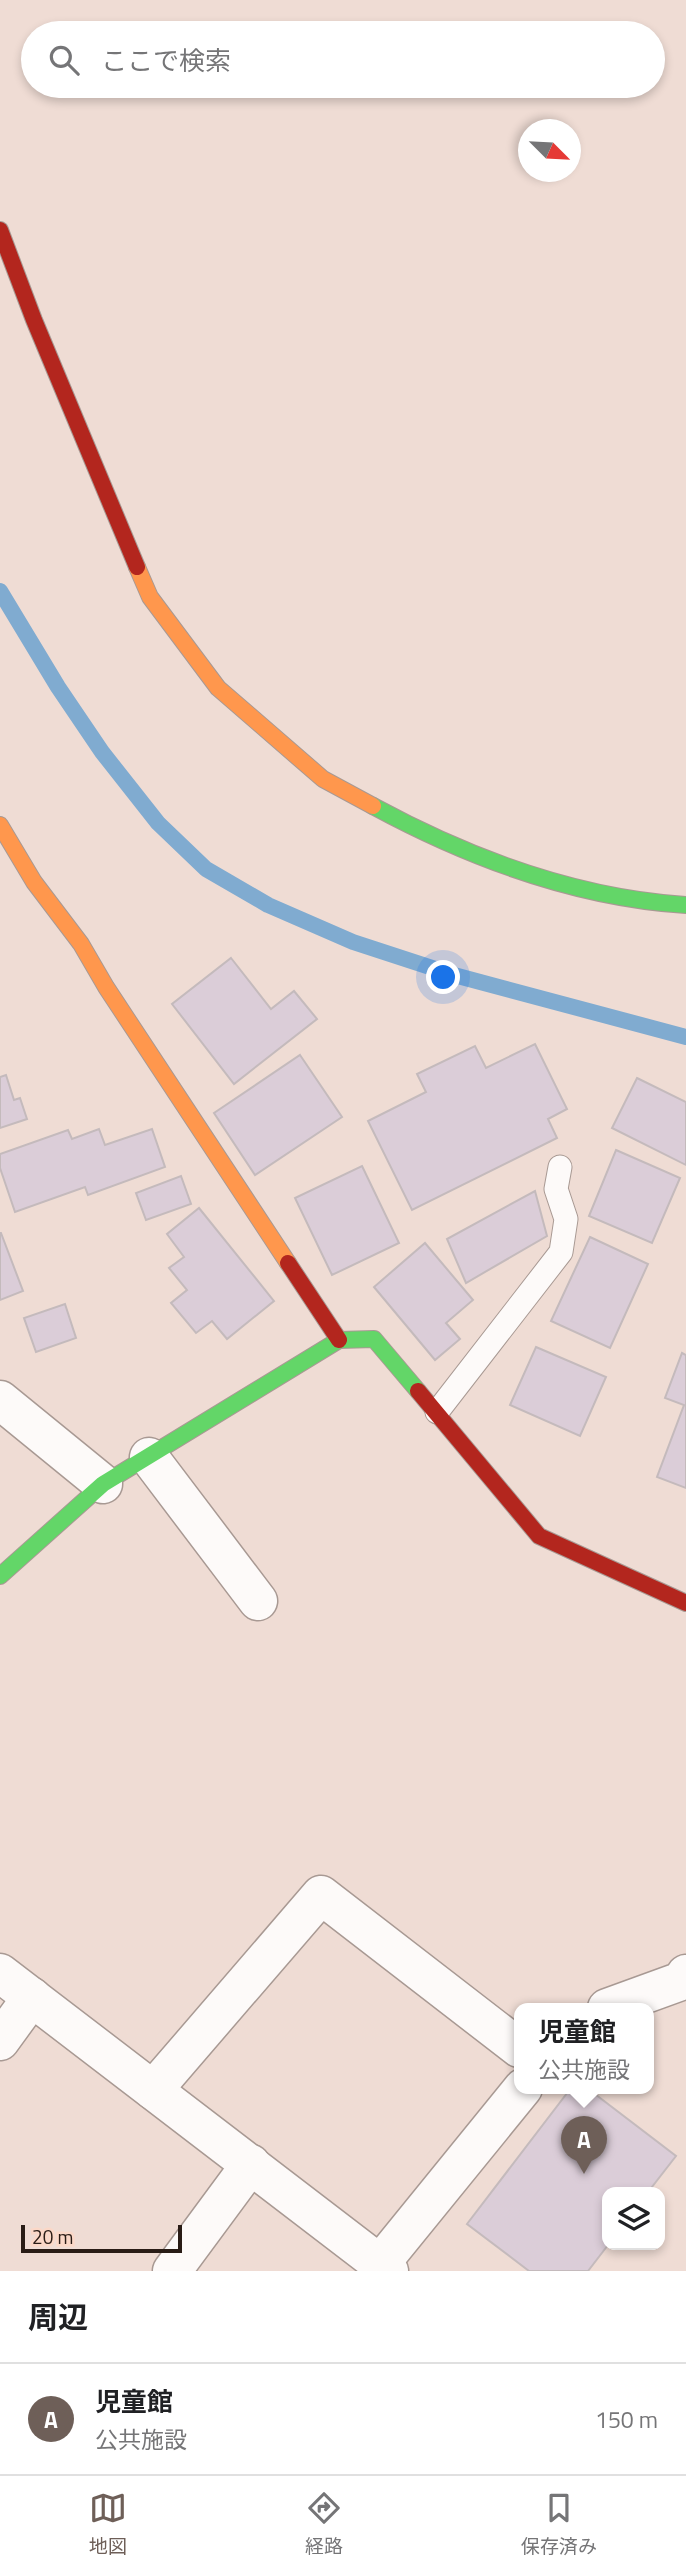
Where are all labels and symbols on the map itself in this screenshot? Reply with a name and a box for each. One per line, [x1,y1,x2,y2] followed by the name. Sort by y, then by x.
[518,119,581,182] north arrow
[426,960,460,994] your location
[561,2116,607,2174] pin: A
[21,2222,182,2254] scale bar

